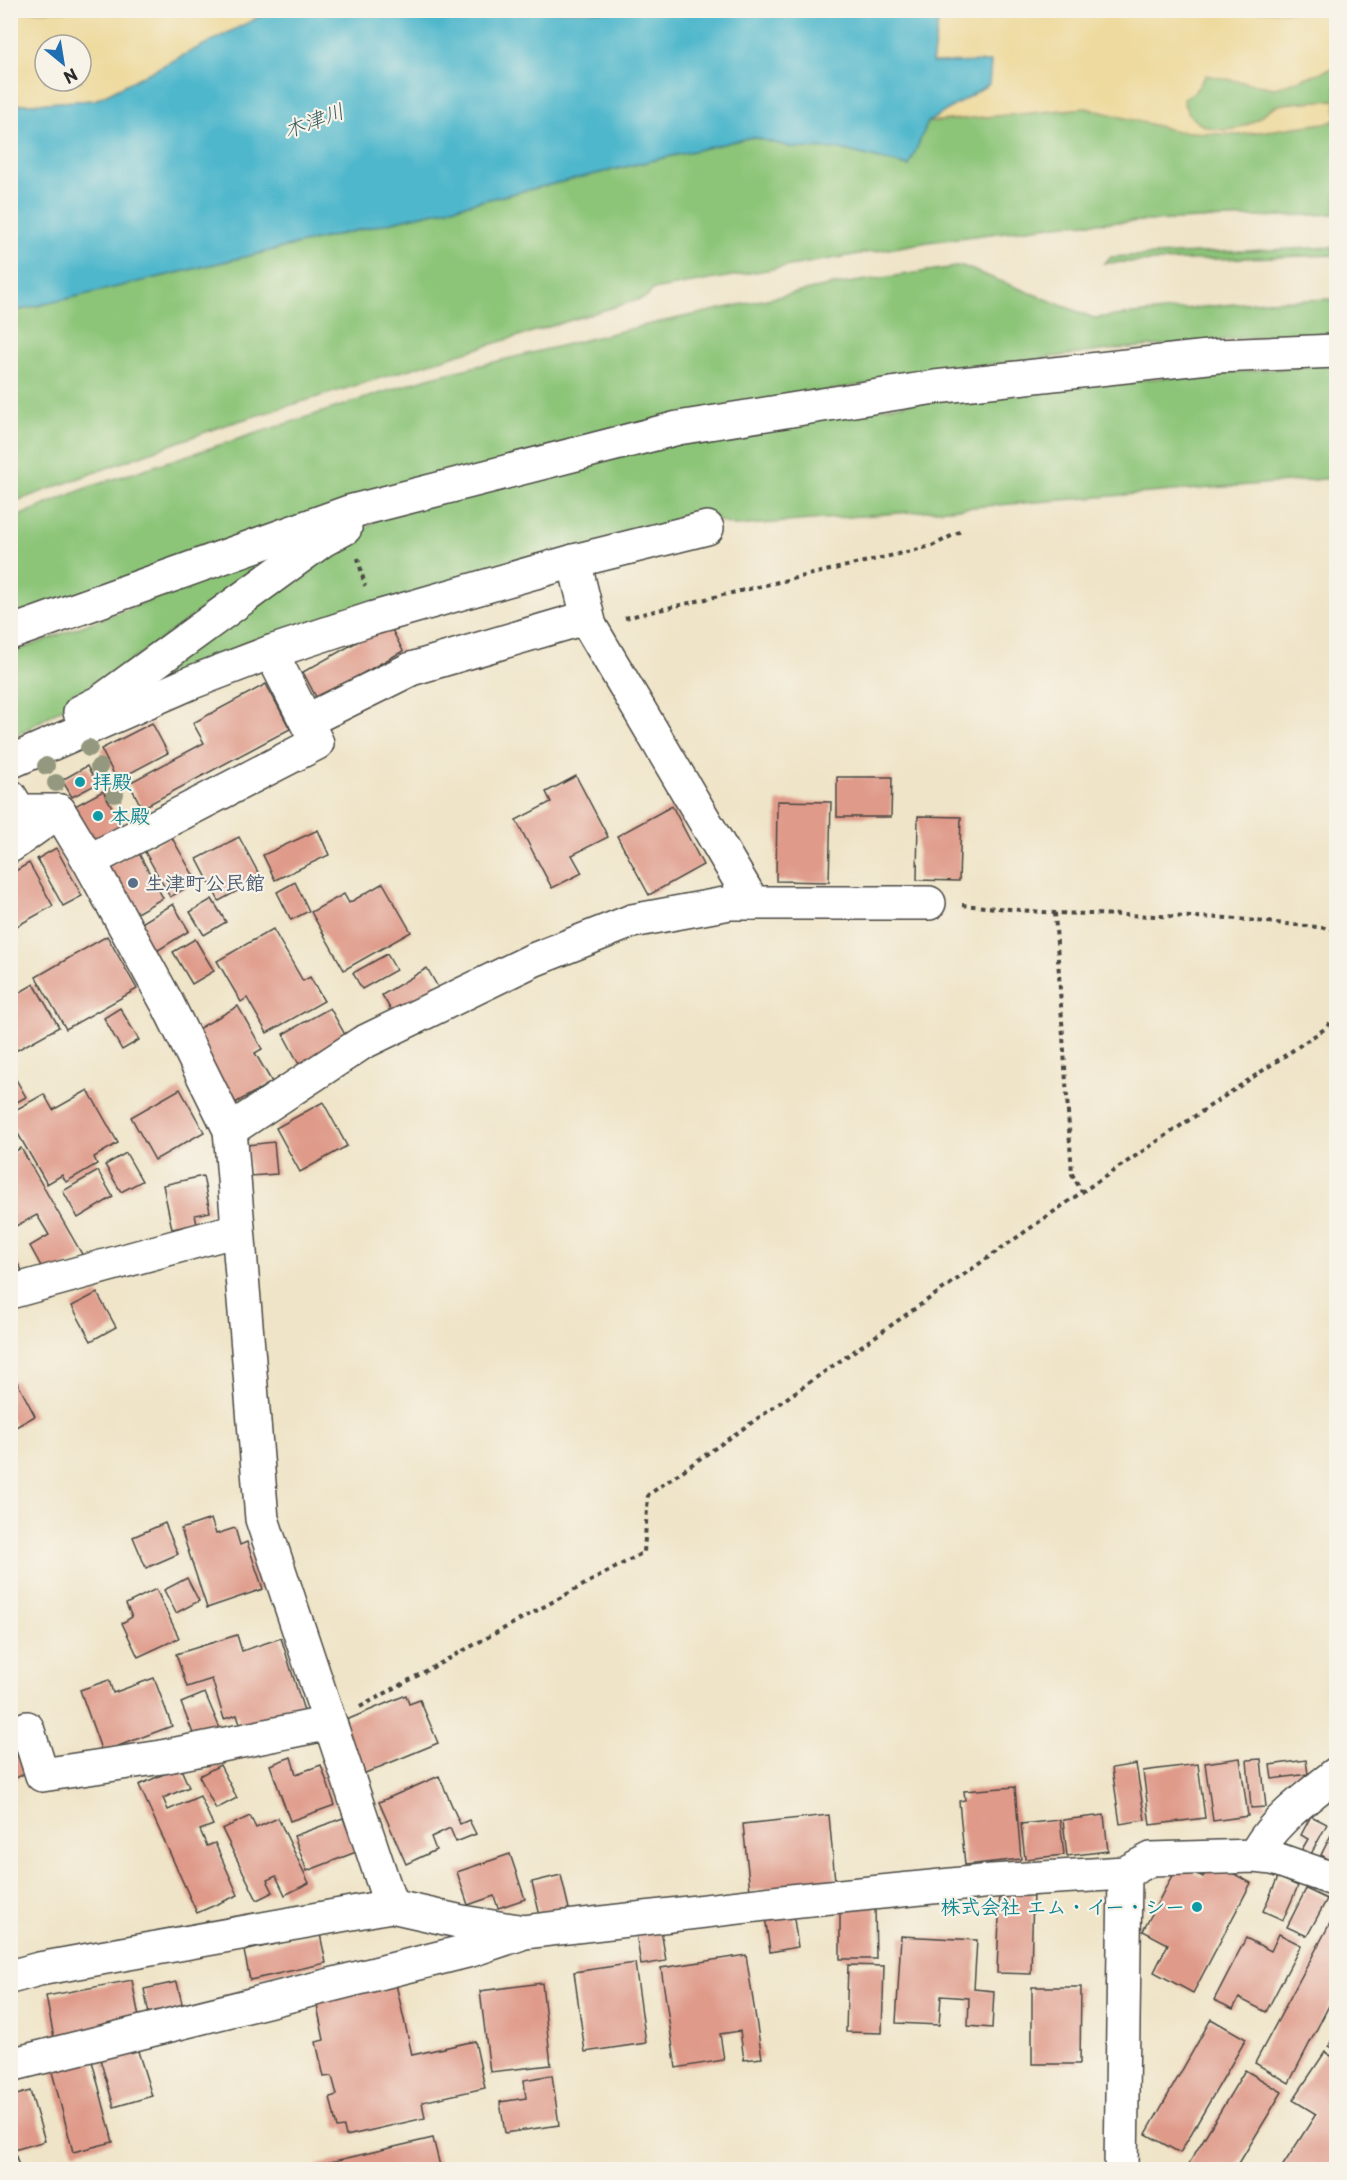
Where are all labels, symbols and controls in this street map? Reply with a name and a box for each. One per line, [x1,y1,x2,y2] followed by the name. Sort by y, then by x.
[33,33,93,93] north arrow
[60,63,82,90] text: N
[278,93,348,145] water label: 木津川
[92,766,132,796] place label: 拝殿
[73,775,87,789] marker: 拝殿
[110,800,150,830] place label: 本殿
[91,809,105,823] marker: 本殿
[145,867,265,897] place label: 生津町公民館
[126,876,140,890] marker: 生津町公民館
[940,1891,1185,1921] place label: 株式会社 エム・イー・シー
[1190,1900,1204,1914] marker: 株式会社 エム・イー・シー

